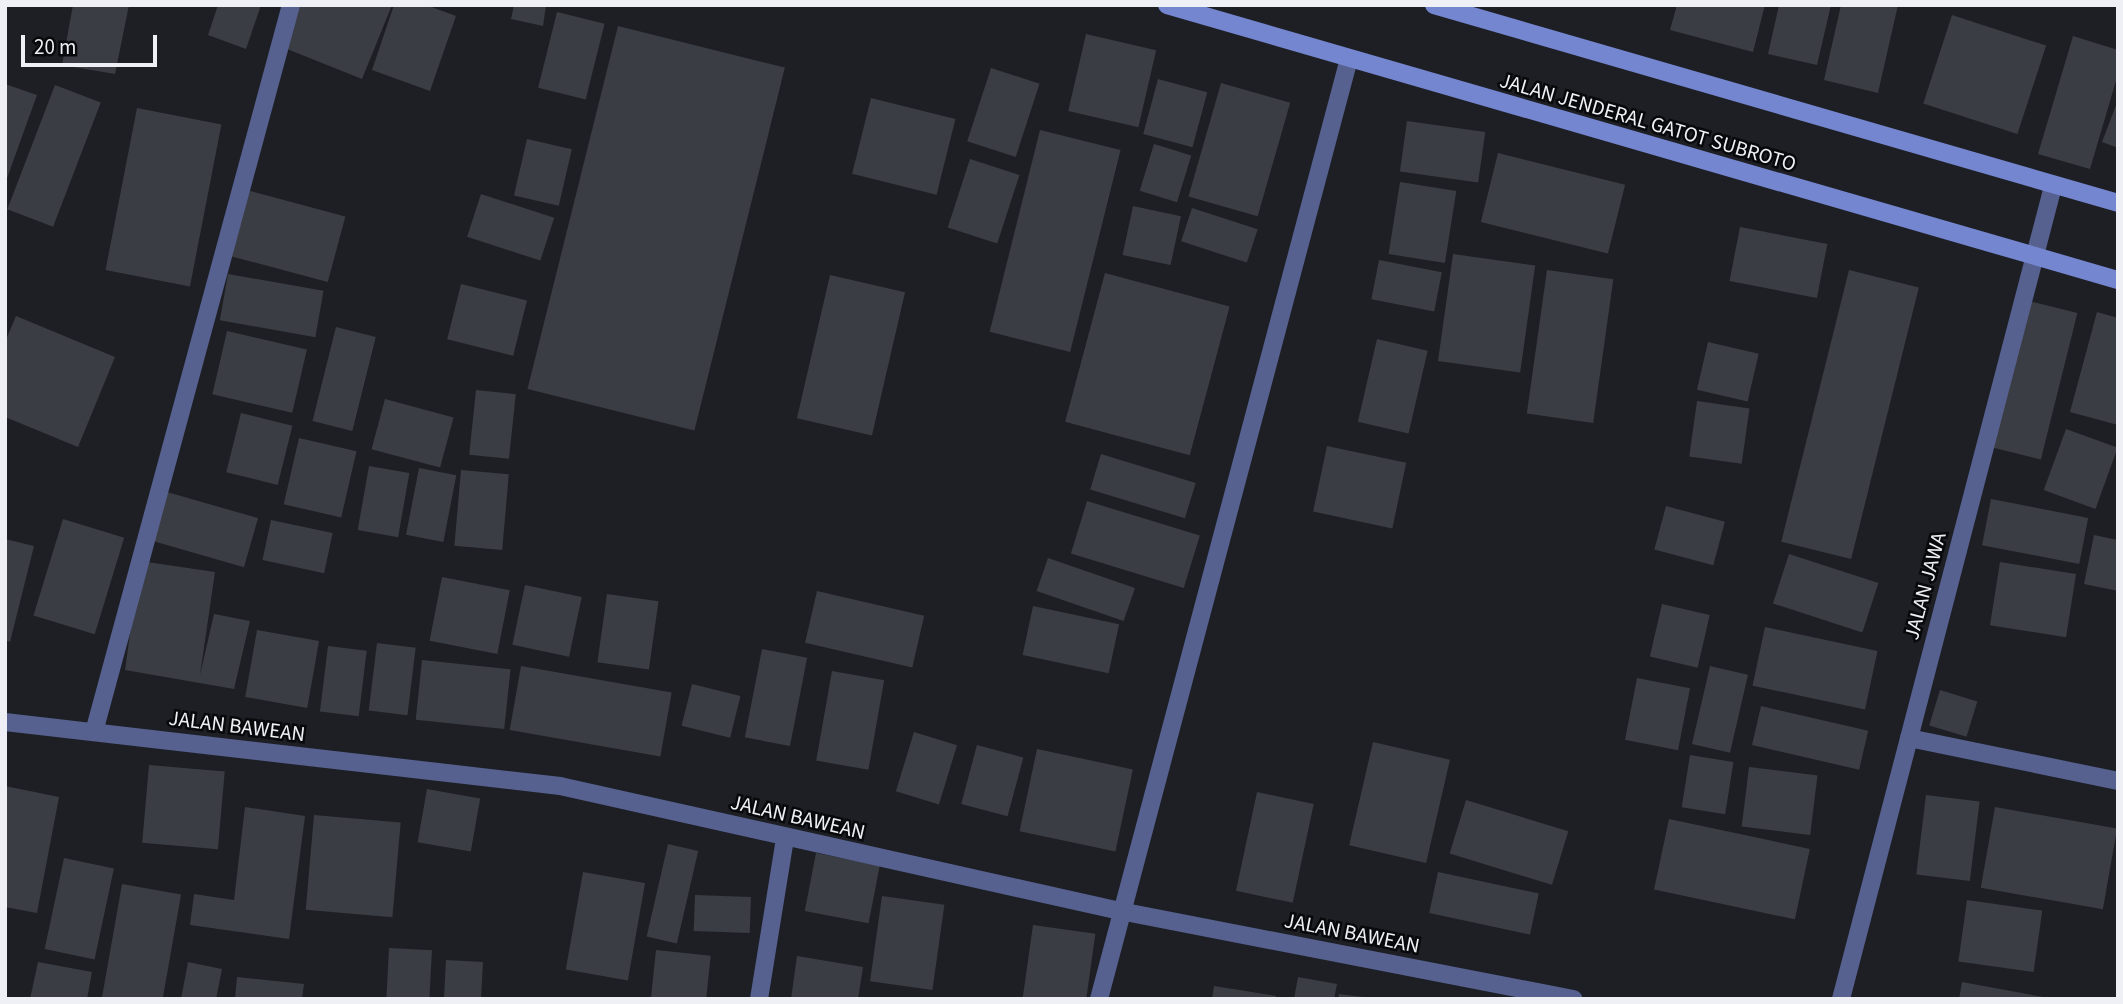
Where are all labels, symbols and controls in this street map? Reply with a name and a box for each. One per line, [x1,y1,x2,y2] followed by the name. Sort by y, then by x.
[24,21,161,65] scale bar
[34,32,76,62] text: 20 m
[1497,68,1799,176] street label: JALAN JENDERAL GATOT SUBROTO
[1899,529,1951,643] street label: JALAN JAWA
[167,705,307,747] street label: JALAN BAWEAN
[728,789,868,845] street label: JALAN BAWEAN
[1282,908,1422,958] street label: JALAN BAWEAN

